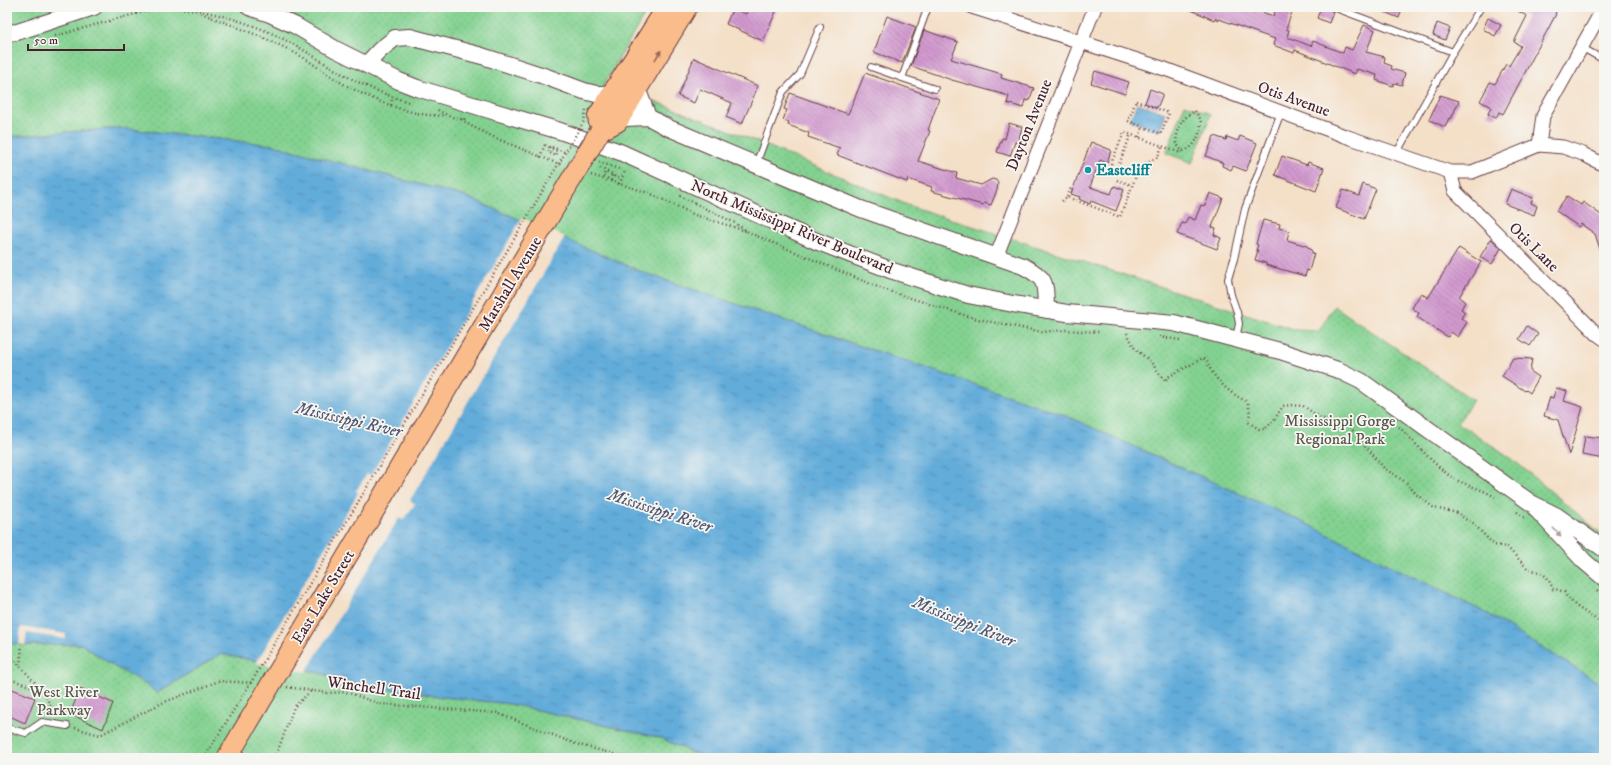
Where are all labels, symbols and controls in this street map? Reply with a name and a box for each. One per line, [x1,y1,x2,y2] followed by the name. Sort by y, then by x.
[28,26,124,52] scale bar
[34,33,58,48] text: 50 m
[655,49,662,61] one-way arrow
[1002,76,1057,174] street label: Dayton Avenue
[1255,77,1333,121] street label: Otis Avenue
[1096,160,1152,180] place label: Eastcliff
[1083,165,1093,175] marker: Eastcliff
[688,175,896,279] street label: North Mississippi River Boulevard
[1505,218,1563,276] street label: Otis Lane
[474,233,546,335] street label: Marshall Avenue
[293,397,406,443] water label: Mississippi River
[1284,411,1396,449] park label: Mississippi Gorge Regional Park
[604,483,717,539] water label: Mississippi River
[1552,527,1562,537] one-way arrow
[287,546,359,648] street label: East Lake Street
[909,591,1020,653] water label: Mississippi River
[325,671,422,704] street label: Winchell Trail
[29,682,98,720] park label: West River Parkway

